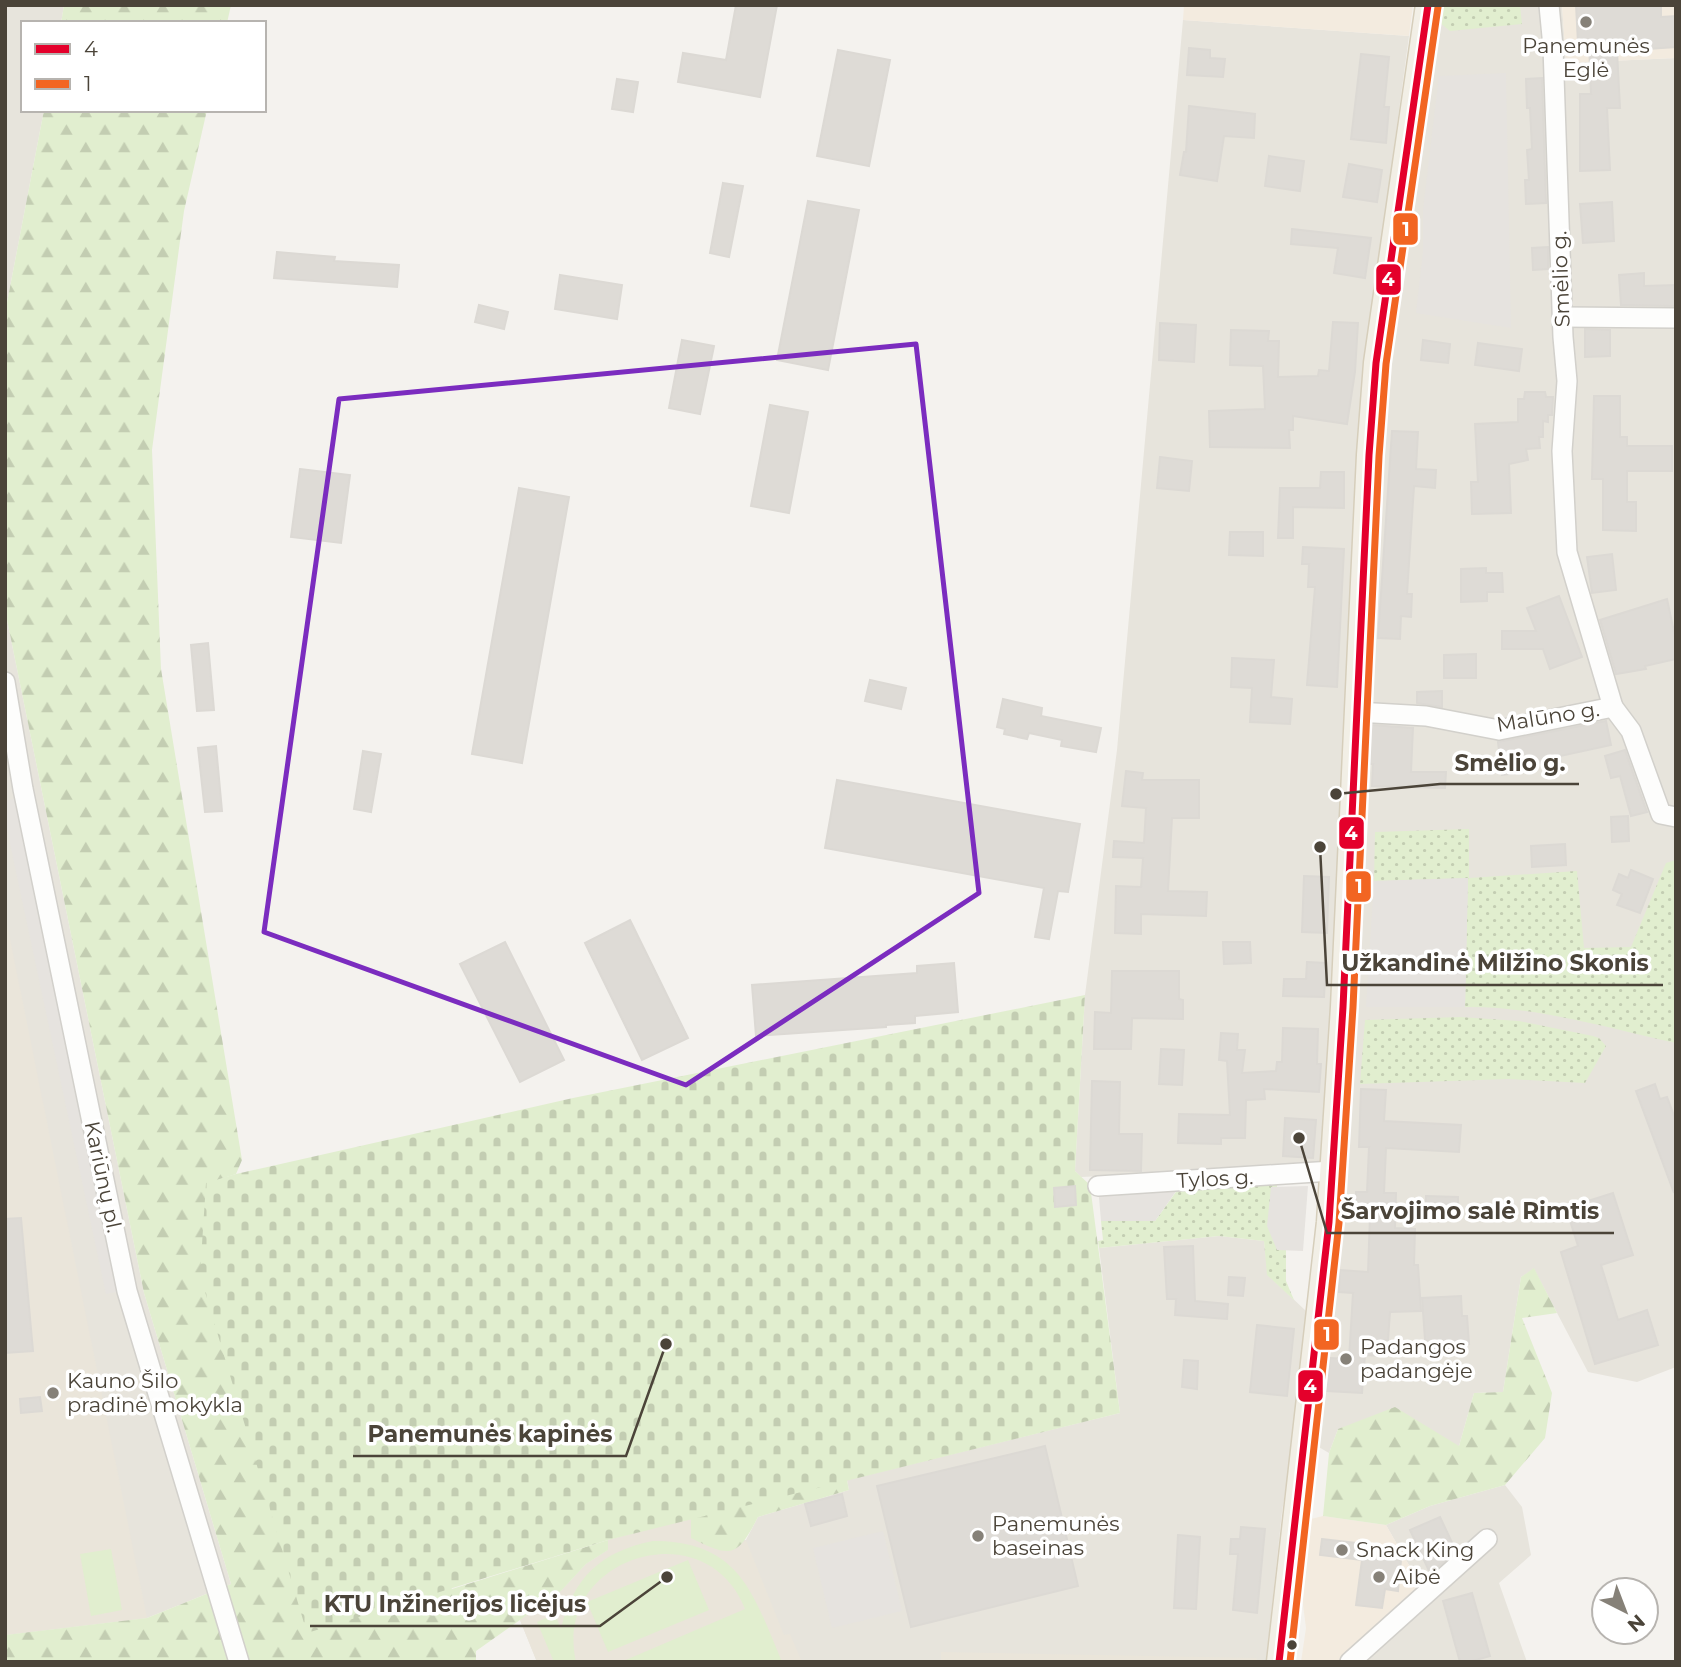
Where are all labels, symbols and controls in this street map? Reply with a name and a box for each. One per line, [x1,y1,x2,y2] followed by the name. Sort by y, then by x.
[1578,14,1594,30] marker: Panemunės Eglė
[21,21,266,112] legend
[1522,33,1650,82] place label: Panemunės Eglė
[84,36,98,61] text: 4
[84,71,92,96] text: 1
[1392,212,1419,246] line badge: 1
[1402,218,1410,241] text: 1
[1546,230,1575,328] street label: Smėlio g.
[1375,263,1402,296] line badge: 4
[1381,268,1395,291] text: 4
[1495,696,1601,737] street label: Malūno g.
[1440,740,1579,784] callout: Smėlio g.
[1455,749,1565,777] text: Smėlio g.
[1338,816,1365,850] line badge: 4
[1344,822,1358,845] text: 4
[1345,870,1372,903] line badge: 1
[1355,875,1363,898] text: 1
[1327,941,1663,985] callout: Užkandinė Milžino Skonis
[1341,949,1649,977] text: Užkandinė Milžino Skonis
[79,1119,127,1235] street label: Kariūnų pl.
[1176,1164,1254,1193] street label: Tylos g.
[1327,1189,1614,1233] callout: Šarvojimo salė Rimtis
[1341,1197,1599,1225] text: Šarvojimo salė Rimtis
[1313,1318,1340,1351] line badge: 1
[1323,1323,1331,1346] text: 1
[1360,1334,1473,1383] place label: Padangos padangėje
[1338,1351,1354,1367] marker: Padangos padangėje
[67,1368,243,1417] place label: Kauno Šilo pradinė mokykla
[1297,1369,1324,1403] line badge: 4
[1303,1375,1317,1398] text: 4
[45,1385,61,1401] marker: Kauno Šilo pradinė mokykla
[353,1412,626,1456] callout: Panemunės kapinės
[368,1420,612,1448] text: Panemunės kapinės
[992,1511,1120,1560] place label: Panemunės baseinas
[970,1528,986,1544] marker: Panemunės baseinas
[1356,1537,1474,1562] place label: Snack King
[1334,1542,1350,1558] marker: Snack King
[1393,1564,1441,1589] place label: Aibė
[1371,1569,1387,1585] marker: Aibė
[1590,1576,1660,1646] north arrow
[310,1582,600,1626] callout: KTU Inžinerijos licėjus
[324,1590,586,1618] text: KTU Inžinerijos licėjus
[1623,1610,1649,1637] text: N
[1285,1638,1299,1652] unlabelled marker

